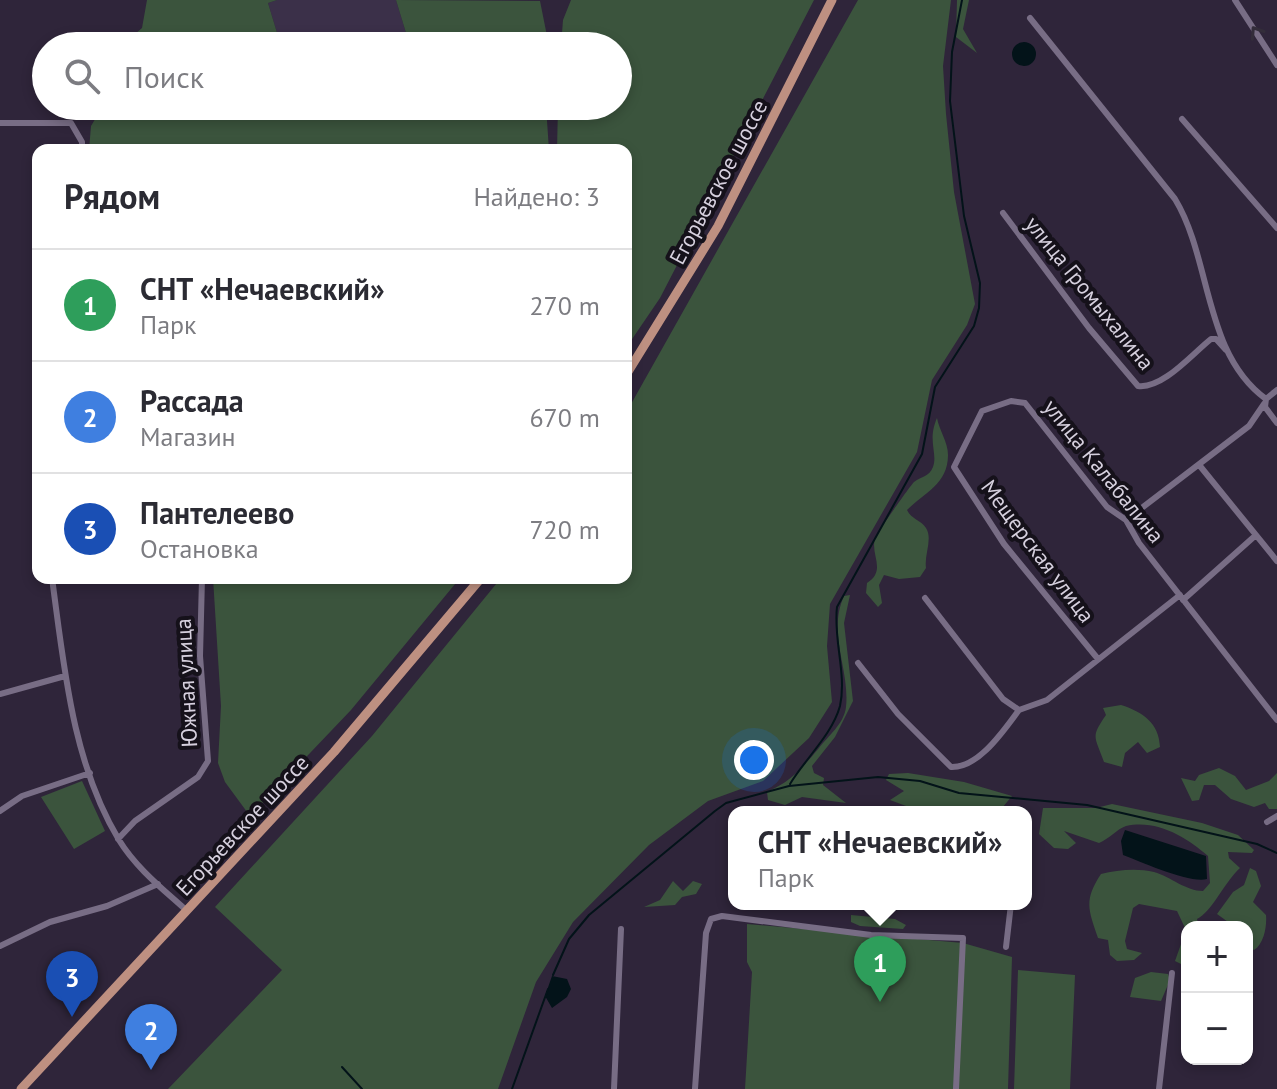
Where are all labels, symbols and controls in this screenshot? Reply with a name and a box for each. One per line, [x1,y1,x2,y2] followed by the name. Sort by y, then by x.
[1251,27,1266,41] one-way arrow
[32,32,632,120] search box
[60,54,104,98] icon: search
[124,57,204,96] text: Поиск
[663,95,773,269] street label: Егорьевское шоссе
[64,174,160,218] text: Рядом
[473,180,600,213] text: Найдено: 3
[1019,210,1161,376] street label: улица Громыхалина
[140,269,385,308] text: СНТ «Нечаевский»
[83,289,97,322] text: 1
[529,289,600,322] text: 270 m
[140,308,197,341] text: Парк
[140,381,244,420] text: Рассада
[1038,394,1170,548] street label: улица Калабалина
[83,401,97,434] text: 2
[529,401,600,434] text: 670 m
[140,420,236,453] text: Магазин
[975,474,1101,628] street label: Мещерская улица
[140,493,294,532] text: Пантелеево
[83,513,97,546] text: 3
[529,513,600,546] text: 720 m
[140,532,259,565] text: Остановка
[169,618,203,748] street label: Южная улица
[734,740,774,780] your location
[170,749,314,901] street label: Егорьевское шоссе
[728,806,1032,910] popup
[758,822,1002,861] text: СНТ «Нечаевский»
[758,861,814,894] text: Парк
[1181,921,1253,1065] map controls
[1181,921,1253,993] button: +
[854,936,906,1002] pin: 1
[46,951,98,1017] pin: 3
[1181,993,1253,1065] button: −
[125,1004,177,1070] pin: 2

